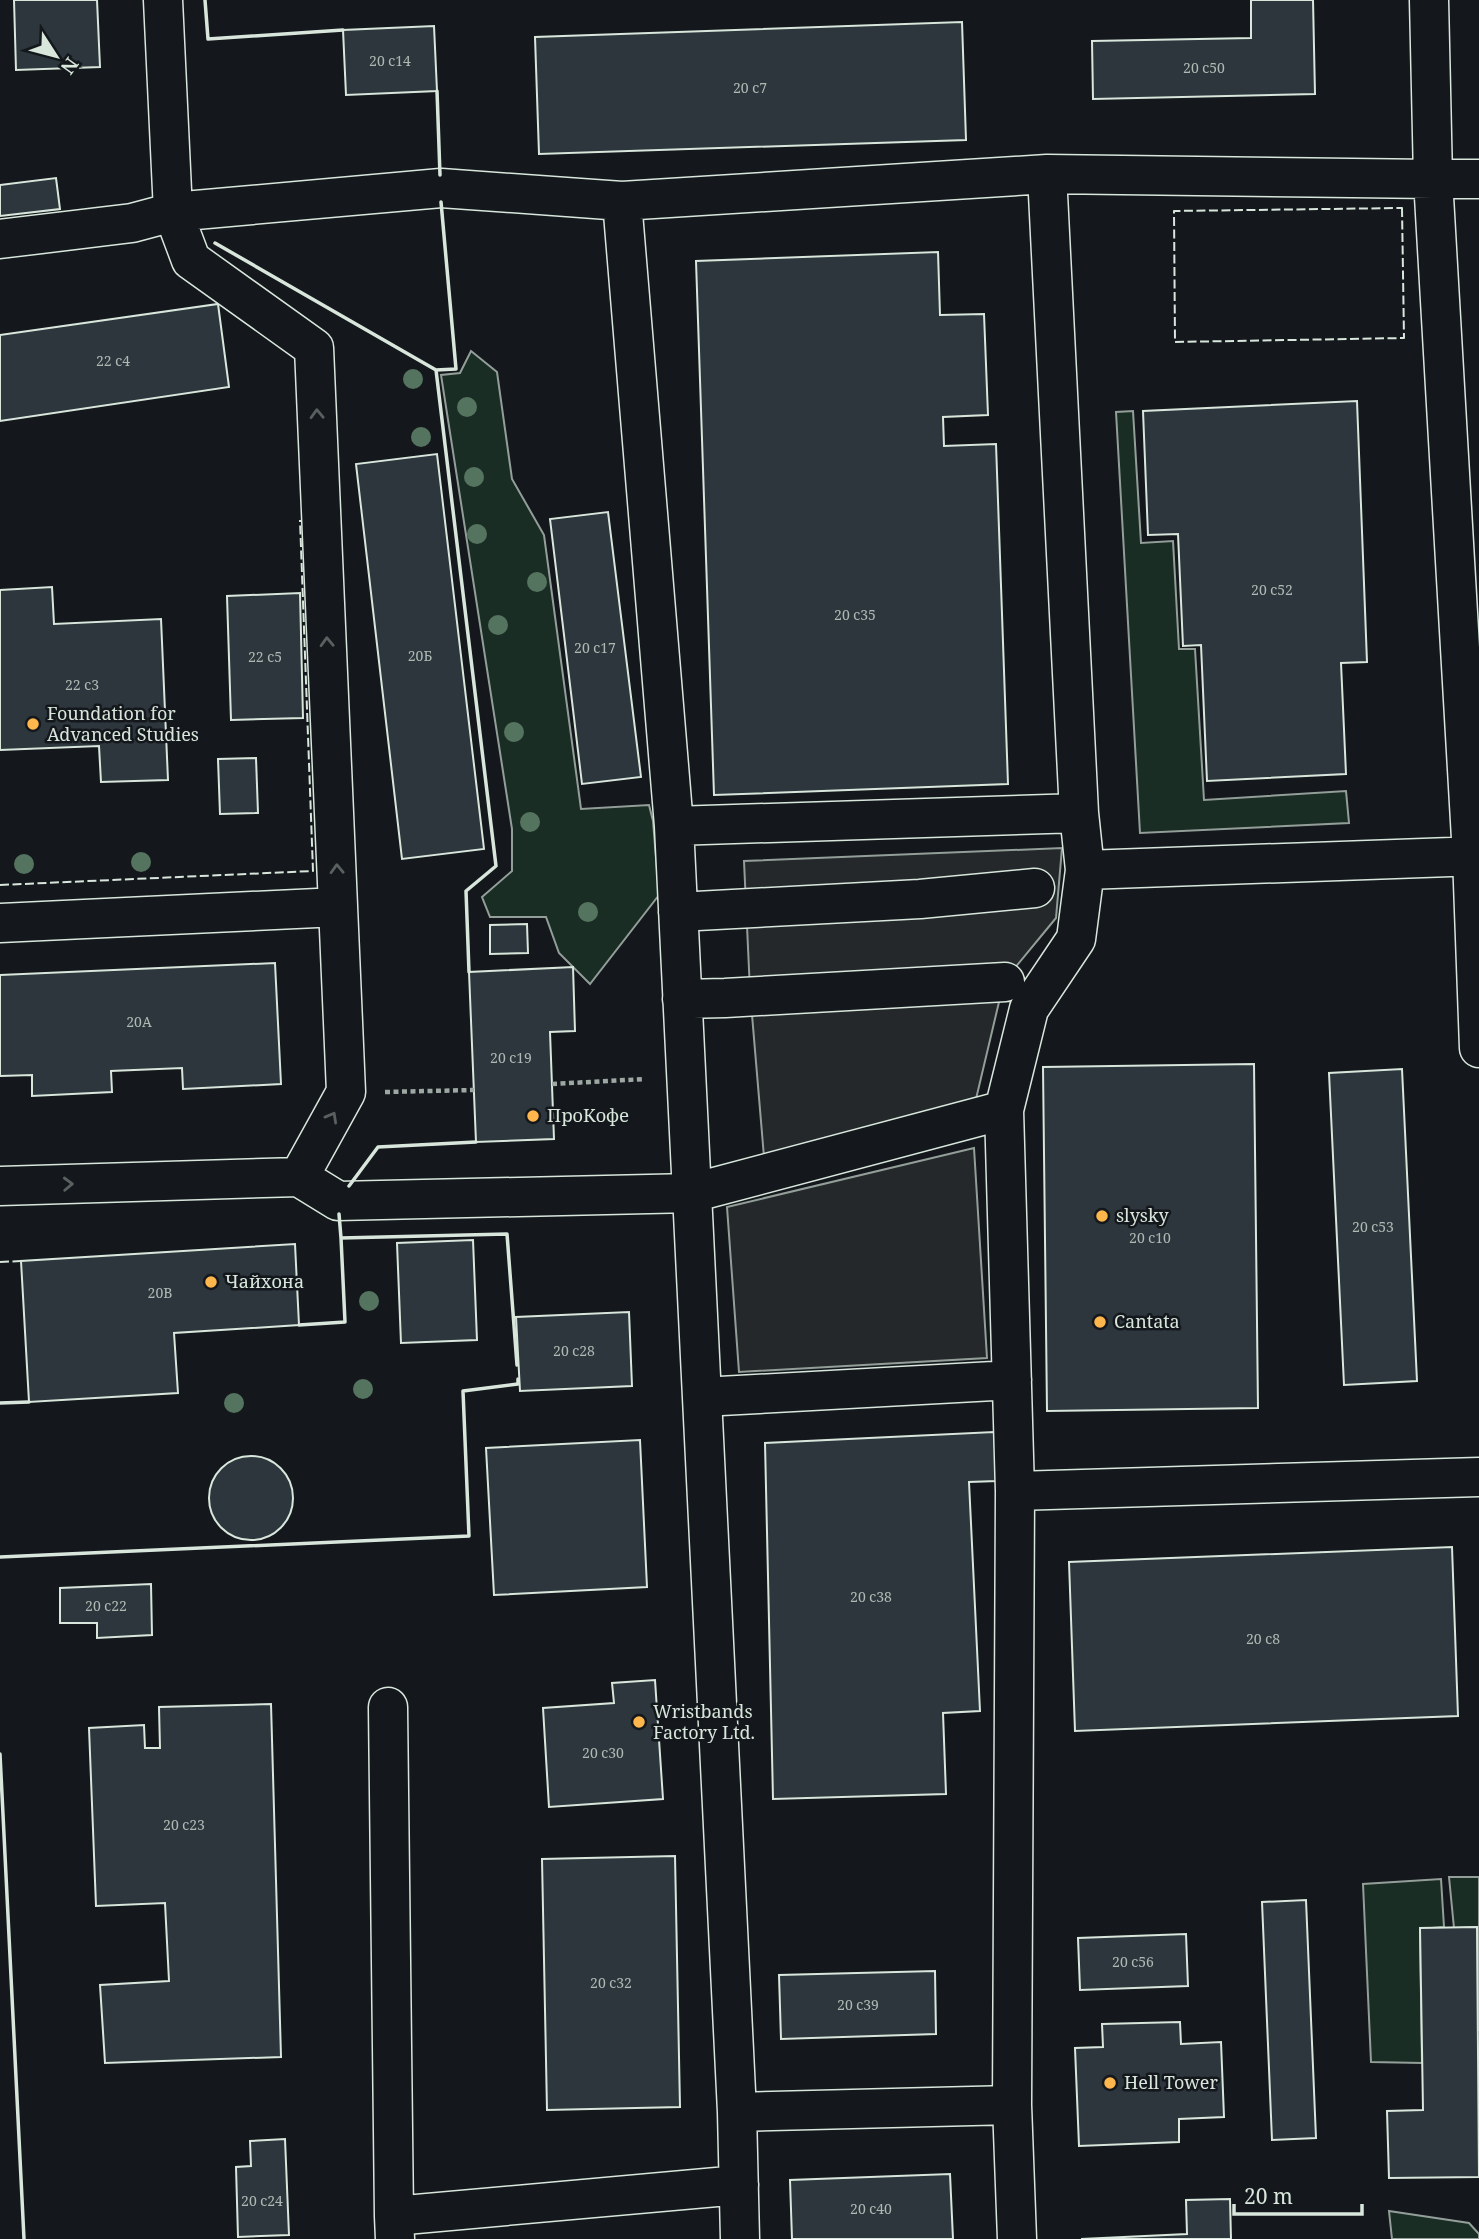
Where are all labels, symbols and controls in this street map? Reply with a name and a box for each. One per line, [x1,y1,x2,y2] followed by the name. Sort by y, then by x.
[21,21,91,91] north arrow
[369,51,411,70] house number: 20 с14
[55,52,85,80] text: N
[1183,58,1225,77] house number: 20 с50
[733,78,767,97] house number: 20 с7
[96,351,130,370] house number: 22 с4
[310,409,325,420] one-way arrow
[1251,580,1293,599] house number: 20 с52
[834,605,876,624] house number: 20 с35
[319,636,334,647] one-way arrow
[574,638,616,657] house number: 20 с17
[408,646,432,665] house number: 20Б
[248,647,282,666] house number: 22 с5
[65,675,99,694] house number: 22 с3
[47,701,199,746] place label: Foundation for Advanced Studies
[25,716,41,732] marker: Foundation for Advanced Studies
[329,863,344,874] one-way arrow
[126,1012,152,1031] house number: 20А
[490,1048,532,1067] house number: 20 с19
[547,1103,629,1127] place label: ПроКофе
[525,1108,541,1124] marker: ПроКофе
[324,1112,337,1124] one-way arrow
[63,1176,74,1191] one-way arrow
[1116,1203,1170,1227] place label: slysky
[1094,1208,1110,1224] marker: slysky
[1352,1217,1394,1236] house number: 20 с53
[1129,1228,1171,1247] house number: 20 с10
[225,1269,304,1293] place label: Чайхона
[203,1274,219,1290] marker: Чайхона
[148,1283,172,1302] house number: 20В
[1114,1309,1180,1333] place label: Cantata
[1092,1314,1108,1330] marker: Cantata
[553,1341,595,1360] house number: 20 с28
[850,1587,892,1606] house number: 20 с38
[85,1596,127,1615] house number: 20 с22
[1246,1629,1280,1648] house number: 20 с8
[653,1699,755,1744] place label: Wristbands Factory Ltd.
[631,1714,647,1730] marker: Wristbands Factory Ltd.
[582,1743,624,1762] house number: 20 с30
[163,1815,205,1834] house number: 20 с23
[1112,1952,1154,1971] house number: 20 с56
[590,1973,632,1992] house number: 20 с32
[837,1995,879,2014] house number: 20 с39
[1124,2070,1218,2094] place label: Hell Tower
[1102,2075,1118,2091] marker: Hell Tower
[1234,2172,1362,2216] scale bar
[1244,2182,1293,2210] text: 20 m
[241,2191,283,2210] house number: 20 с24
[850,2199,892,2218] house number: 20 с40

